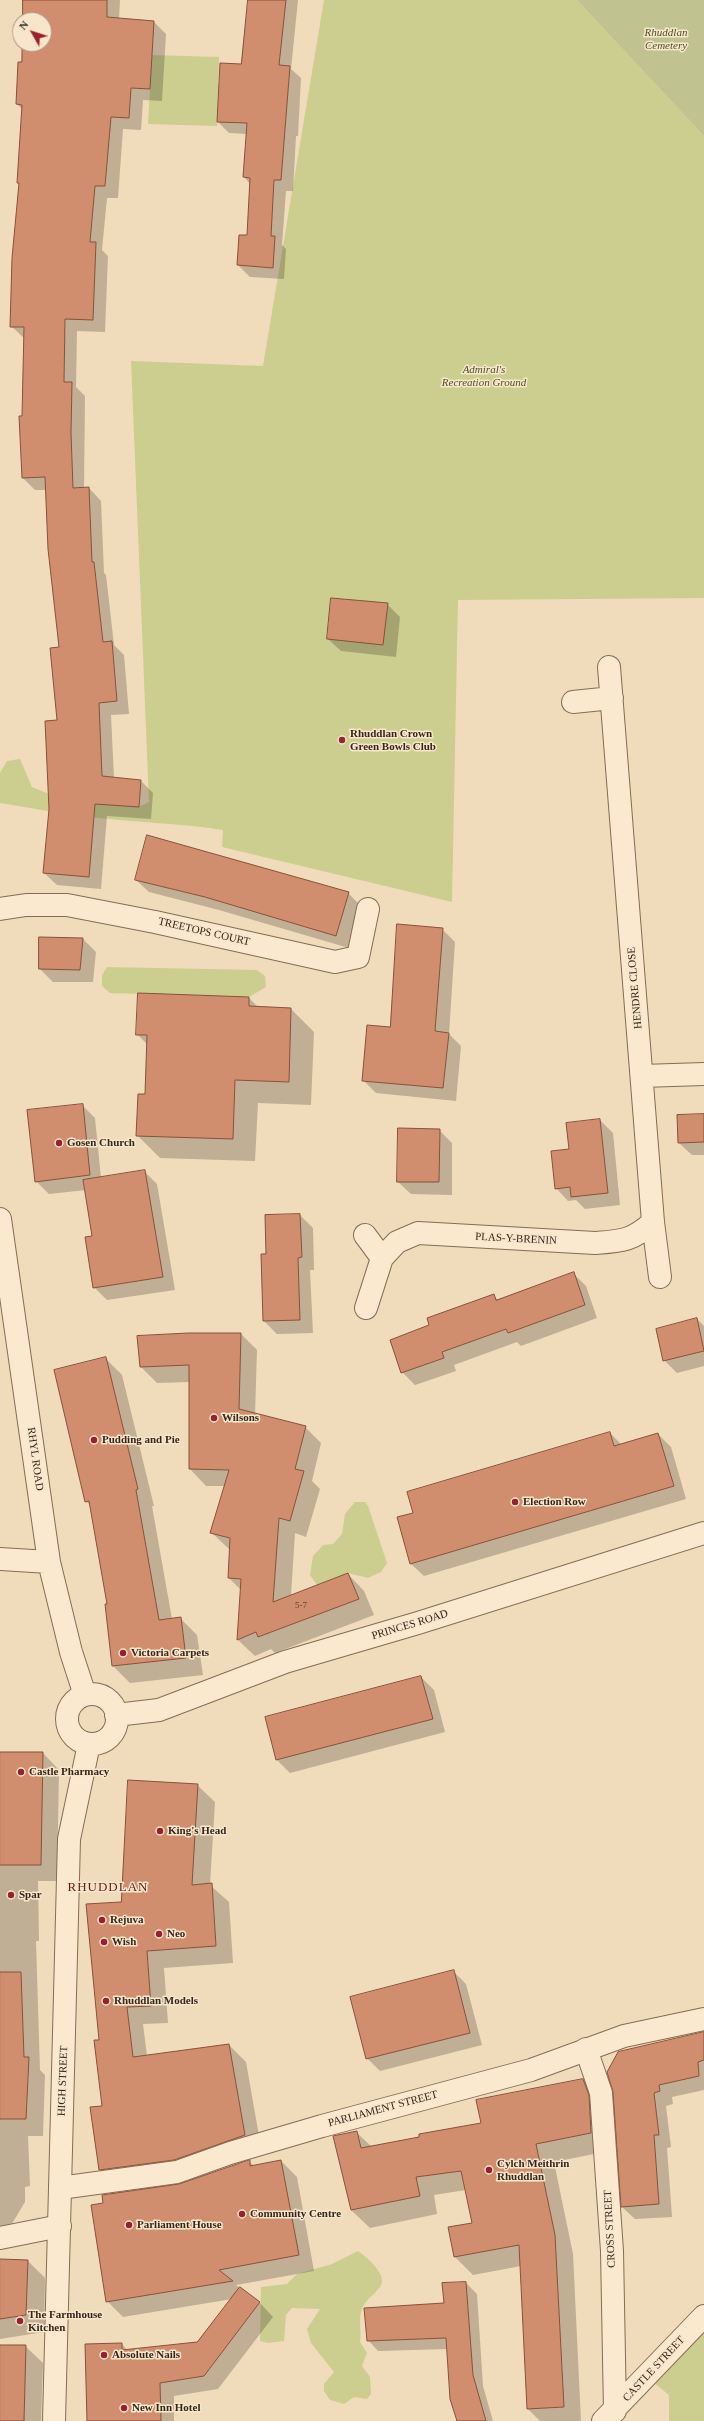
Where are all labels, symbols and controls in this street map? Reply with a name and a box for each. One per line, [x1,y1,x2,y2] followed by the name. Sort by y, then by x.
[12,12,52,52] north arrow
[16,18,31,32] text: N
[645,26,687,52] park label: Rhuddlan Cemetery
[442,363,526,389] park label: Admiral's Recreation Ground
[350,727,436,753] place label: Rhuddlan Crown Green Bowls Club
[337,735,347,745] marker: Rhuddlan Crown Green Bowls Club
[157,915,251,949] street label: TREETOPS COURT
[625,946,645,1030] street label: HENDRE CLOSE
[67,1136,135,1150] place label: Gosen Church
[54,1138,64,1148] marker: Gosen Church
[475,1230,557,1248] street label: PLAS-Y-BRENIN
[222,1411,259,1425] place label: Wilsons
[209,1413,219,1423] marker: Wilsons
[24,1426,46,1492] street label: RHYL ROAD
[102,1433,180,1447] place label: Pudding and Pie
[89,1435,99,1445] marker: Pudding and Pie
[523,1495,586,1509] place label: Election Row
[510,1497,520,1507] marker: Election Row
[295,1601,307,1611] house number: 5-7
[370,1607,450,1643] street label: PRINCES ROAD
[131,1646,209,1660] place label: Victoria Carpets
[118,1648,128,1658] marker: Victoria Carpets
[29,1765,109,1779] place label: Castle Pharmacy
[16,1767,26,1777] marker: Castle Pharmacy
[168,1824,226,1838] place label: King's Head
[155,1826,165,1836] marker: King's Head
[68,1880,148,1896] district label: RHUDDLAN
[19,1888,42,1902] place label: Spar
[6,1890,16,1900] marker: Spar
[110,1913,144,1927] place label: Rejuva
[97,1915,107,1925] marker: Rejuva
[167,1927,185,1941] place label: Neo
[154,1929,164,1939] marker: Neo
[112,1935,136,1949] place label: Wish
[99,1937,109,1947] marker: Wish
[114,1994,198,2008] place label: Rhuddlan Models
[101,1996,111,2006] marker: Rhuddlan Models
[55,2046,71,2116] street label: HIGH STREET
[327,2088,439,2130] street label: PARLIAMENT STREET
[497,2157,569,2183] place label: Cylch Meithrin Rhuddlan
[484,2165,494,2175] marker: Cylch Meithrin Rhuddlan
[601,2190,619,2268] street label: CROSS STREET
[250,2207,341,2221] place label: Community Centre
[237,2209,247,2219] marker: Community Centre
[137,2218,222,2232] place label: Parliament House
[124,2220,134,2230] marker: Parliament House
[28,2308,102,2334] place label: The Farmhouse Kitchen
[15,2316,25,2326] marker: The Farmhouse Kitchen
[620,2334,688,2404] street label: CASTLE STREET
[112,2348,180,2362] place label: Absolute Nails
[99,2350,109,2360] marker: Absolute Nails
[132,2401,200,2415] place label: New Inn Hotel
[119,2403,129,2413] marker: New Inn Hotel

